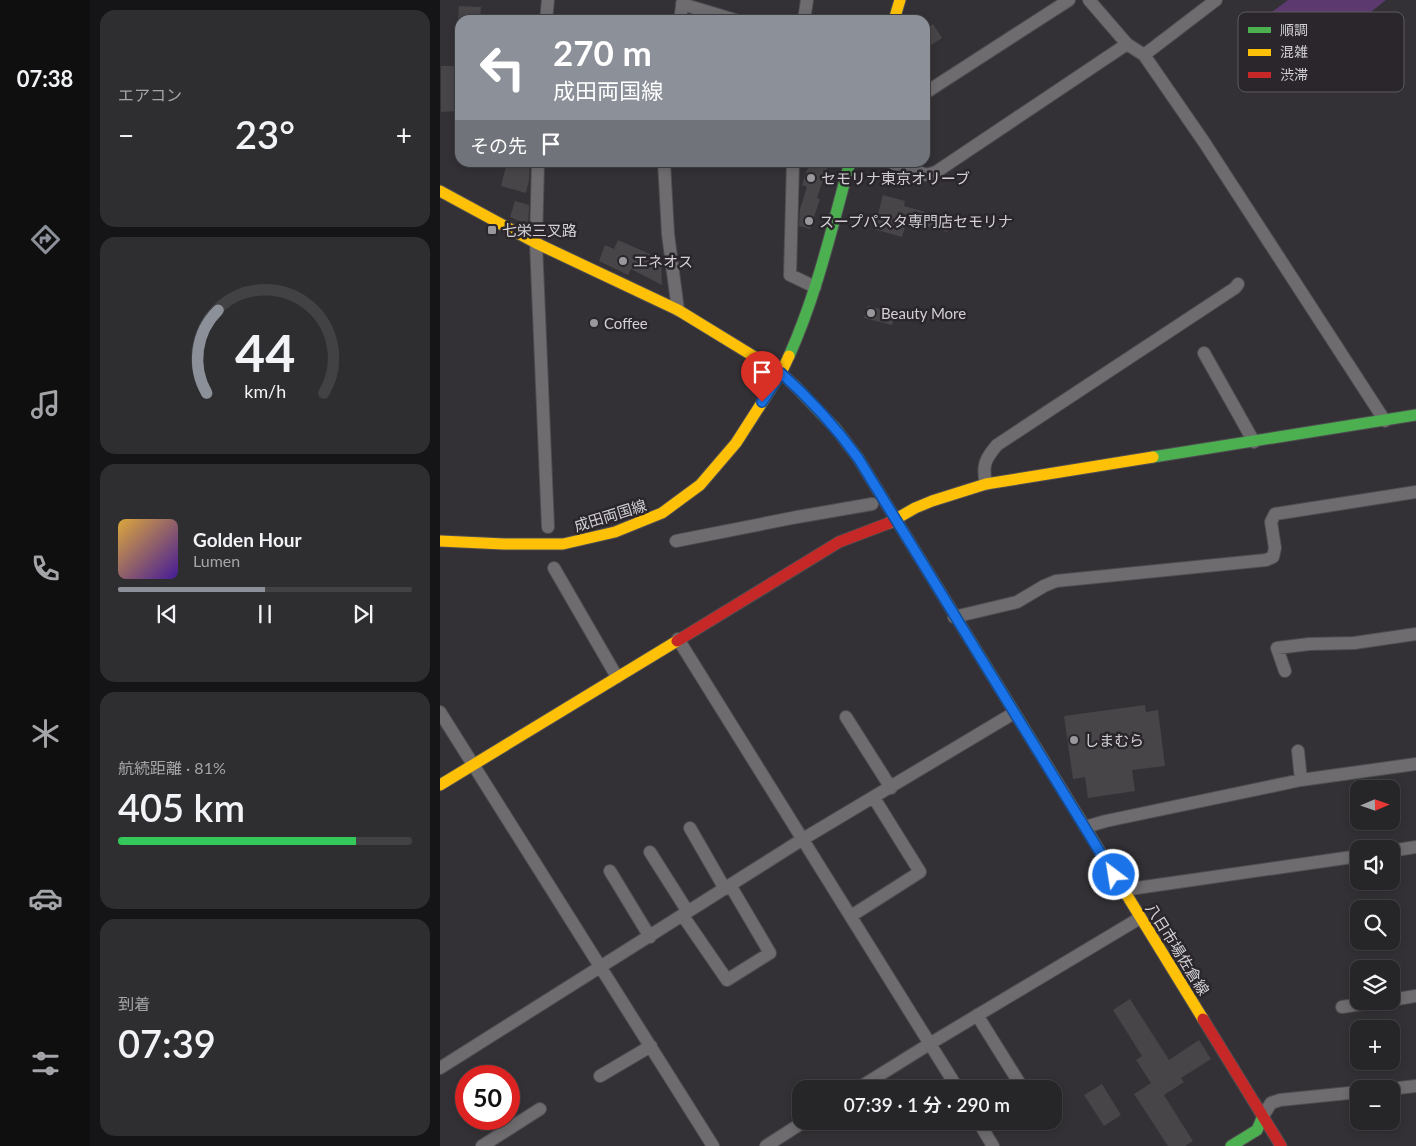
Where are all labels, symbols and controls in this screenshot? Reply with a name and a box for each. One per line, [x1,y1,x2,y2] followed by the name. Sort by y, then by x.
[1238,12,1404,92] legend
[1280,21,1308,38] text: 順調
[553,31,652,73] text: 270 m
[470,35,535,100] icon: left
[1280,43,1308,60] text: 混雑
[17,65,73,92] text: 07:38
[1280,66,1308,83] text: 渋滞
[553,77,663,104] text: 成田両国線
[118,85,182,104] text: エアコン
[235,111,295,157] text: 23°
[118,118,134,152] text: −
[396,118,412,152] text: +
[537,130,565,158] icon: arrive
[470,134,527,157] text: その先
[821,169,970,187] place label: セモリナ東京オリーブ
[805,172,817,184] marker: セモリナ東京オリーブ
[819,212,1013,230] place label: スープパスタ専門店セモリナ
[803,215,815,227] marker: スープパスタ専門店セモリナ
[502,221,577,239] place label: 七栄三叉路
[28,222,63,257] icon: directions
[486,224,498,236] marker: 七栄三叉路
[633,252,693,270] place label: エネオス
[617,255,629,267] marker: エネオス
[881,304,966,322] place label: Beauty More
[865,307,877,319] marker: Beauty More
[604,314,648,332] place label: Coffee
[588,317,600,329] marker: Coffee
[235,321,295,383] text: 44
[741,351,783,402] pin
[748,358,776,386] icon: arrive
[244,380,286,402] text: km/h
[28,387,63,422] icon: music
[571,495,649,535] street label: 成田両国線
[193,528,302,551] text: Golden Hour
[28,551,63,586] icon: phone
[193,551,240,570] text: Lumen
[153,600,181,628] icon: previous
[251,600,279,628] icon: pause
[349,600,377,628] icon: next
[28,716,63,751] icon: climate
[1084,731,1144,749] place label: しまむら
[1068,734,1080,746] marker: しまむら
[118,758,226,777] text: 航続距離 · 81%
[1350,780,1400,830] north arrow
[1350,780,1400,1130] map controls
[118,784,245,830] text: 405 km
[1350,840,1400,890] button: sound
[1087,848,1139,900] position arrow
[28,881,63,916] icon: car
[1143,900,1213,998] street label: 八日市場佐倉線
[1350,900,1400,950] button: search
[1350,960,1400,1010] button: layers
[118,994,150,1013] text: 到着
[118,1020,216,1066] text: 07:39
[1350,1020,1400,1070] button: +
[28,1046,63,1081] icon: filters
[455,1065,520,1130] speed limit sign: 50
[1350,1080,1400,1130] button: −
[844,1093,1010,1116] text: 07:39 · 1 分 · 290 m

